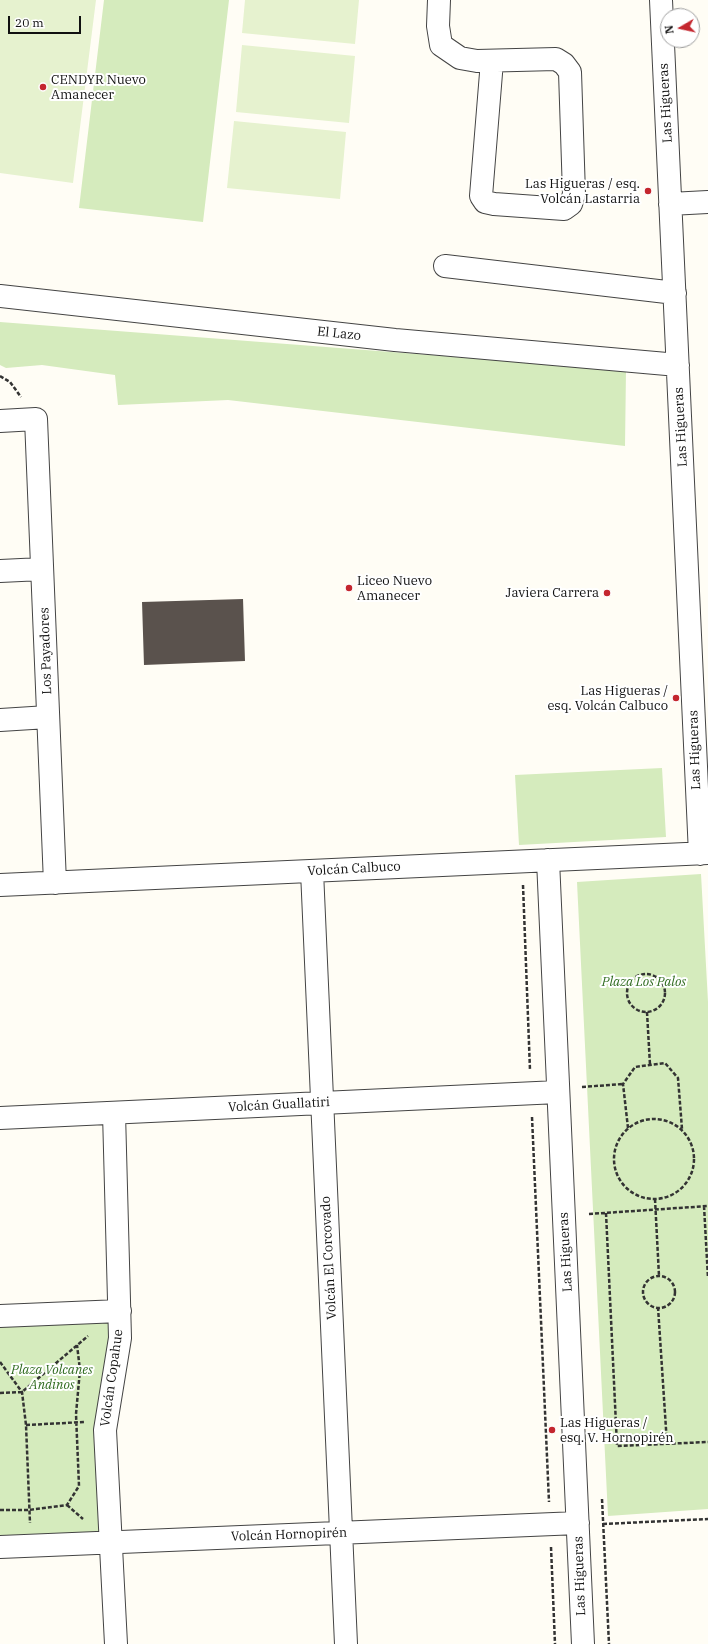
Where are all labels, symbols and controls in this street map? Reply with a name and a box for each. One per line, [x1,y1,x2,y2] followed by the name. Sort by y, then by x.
[10,8,83,34] scale bar
[660,8,700,48] north arrow
[15,15,44,30] text: 20 m
[662,24,677,35] text: N
[656,63,676,143] street label: Las Higueras
[51,72,146,103] place label: CENDYR Nuevo Amanecer
[38,82,48,92] marker: CENDYR Nuevo Amanecer
[525,176,640,207] place label: Las Higueras / esq. Volcán Lastarria
[643,186,653,196] marker: Las Higueras / esq. Volcán Lastarria
[316,324,362,344] street label: El Lazo
[671,387,691,467] street label: Las Higueras
[357,573,432,604] place label: Liceo Nuevo Amanecer
[344,583,354,593] marker: Liceo Nuevo Amanecer
[506,585,599,601] place label: Javiera Carrera
[602,588,612,598] marker: Javiera Carrera
[37,607,55,695] street label: Los Payadores
[547,683,668,714] place label: Las Higueras / esq. Volcán Calbuco
[671,693,681,703] marker: Las Higueras / esq. Volcán Calbuco
[686,710,704,790] street label: Las Higueras
[307,859,401,879] street label: Volcán Calbuco
[602,974,686,990] park label: Plaza Los Palos
[228,1095,330,1115] street label: Volcán Guallatiri
[318,1196,340,1320] street label: Volcán El Corcovado
[556,1212,576,1292] street label: Las Higueras
[97,1328,127,1428] street label: Volcán Copahue
[11,1362,93,1393] park label: Plaza Volcanes Andinos
[560,1415,674,1446] place label: Las Higueras / esq. V. Hornopirén
[547,1425,557,1435] marker: Las Higueras / esq. V. Hornopirén
[231,1525,347,1545] street label: Volcán Hornopirén
[571,1536,589,1616] street label: Las Higueras

